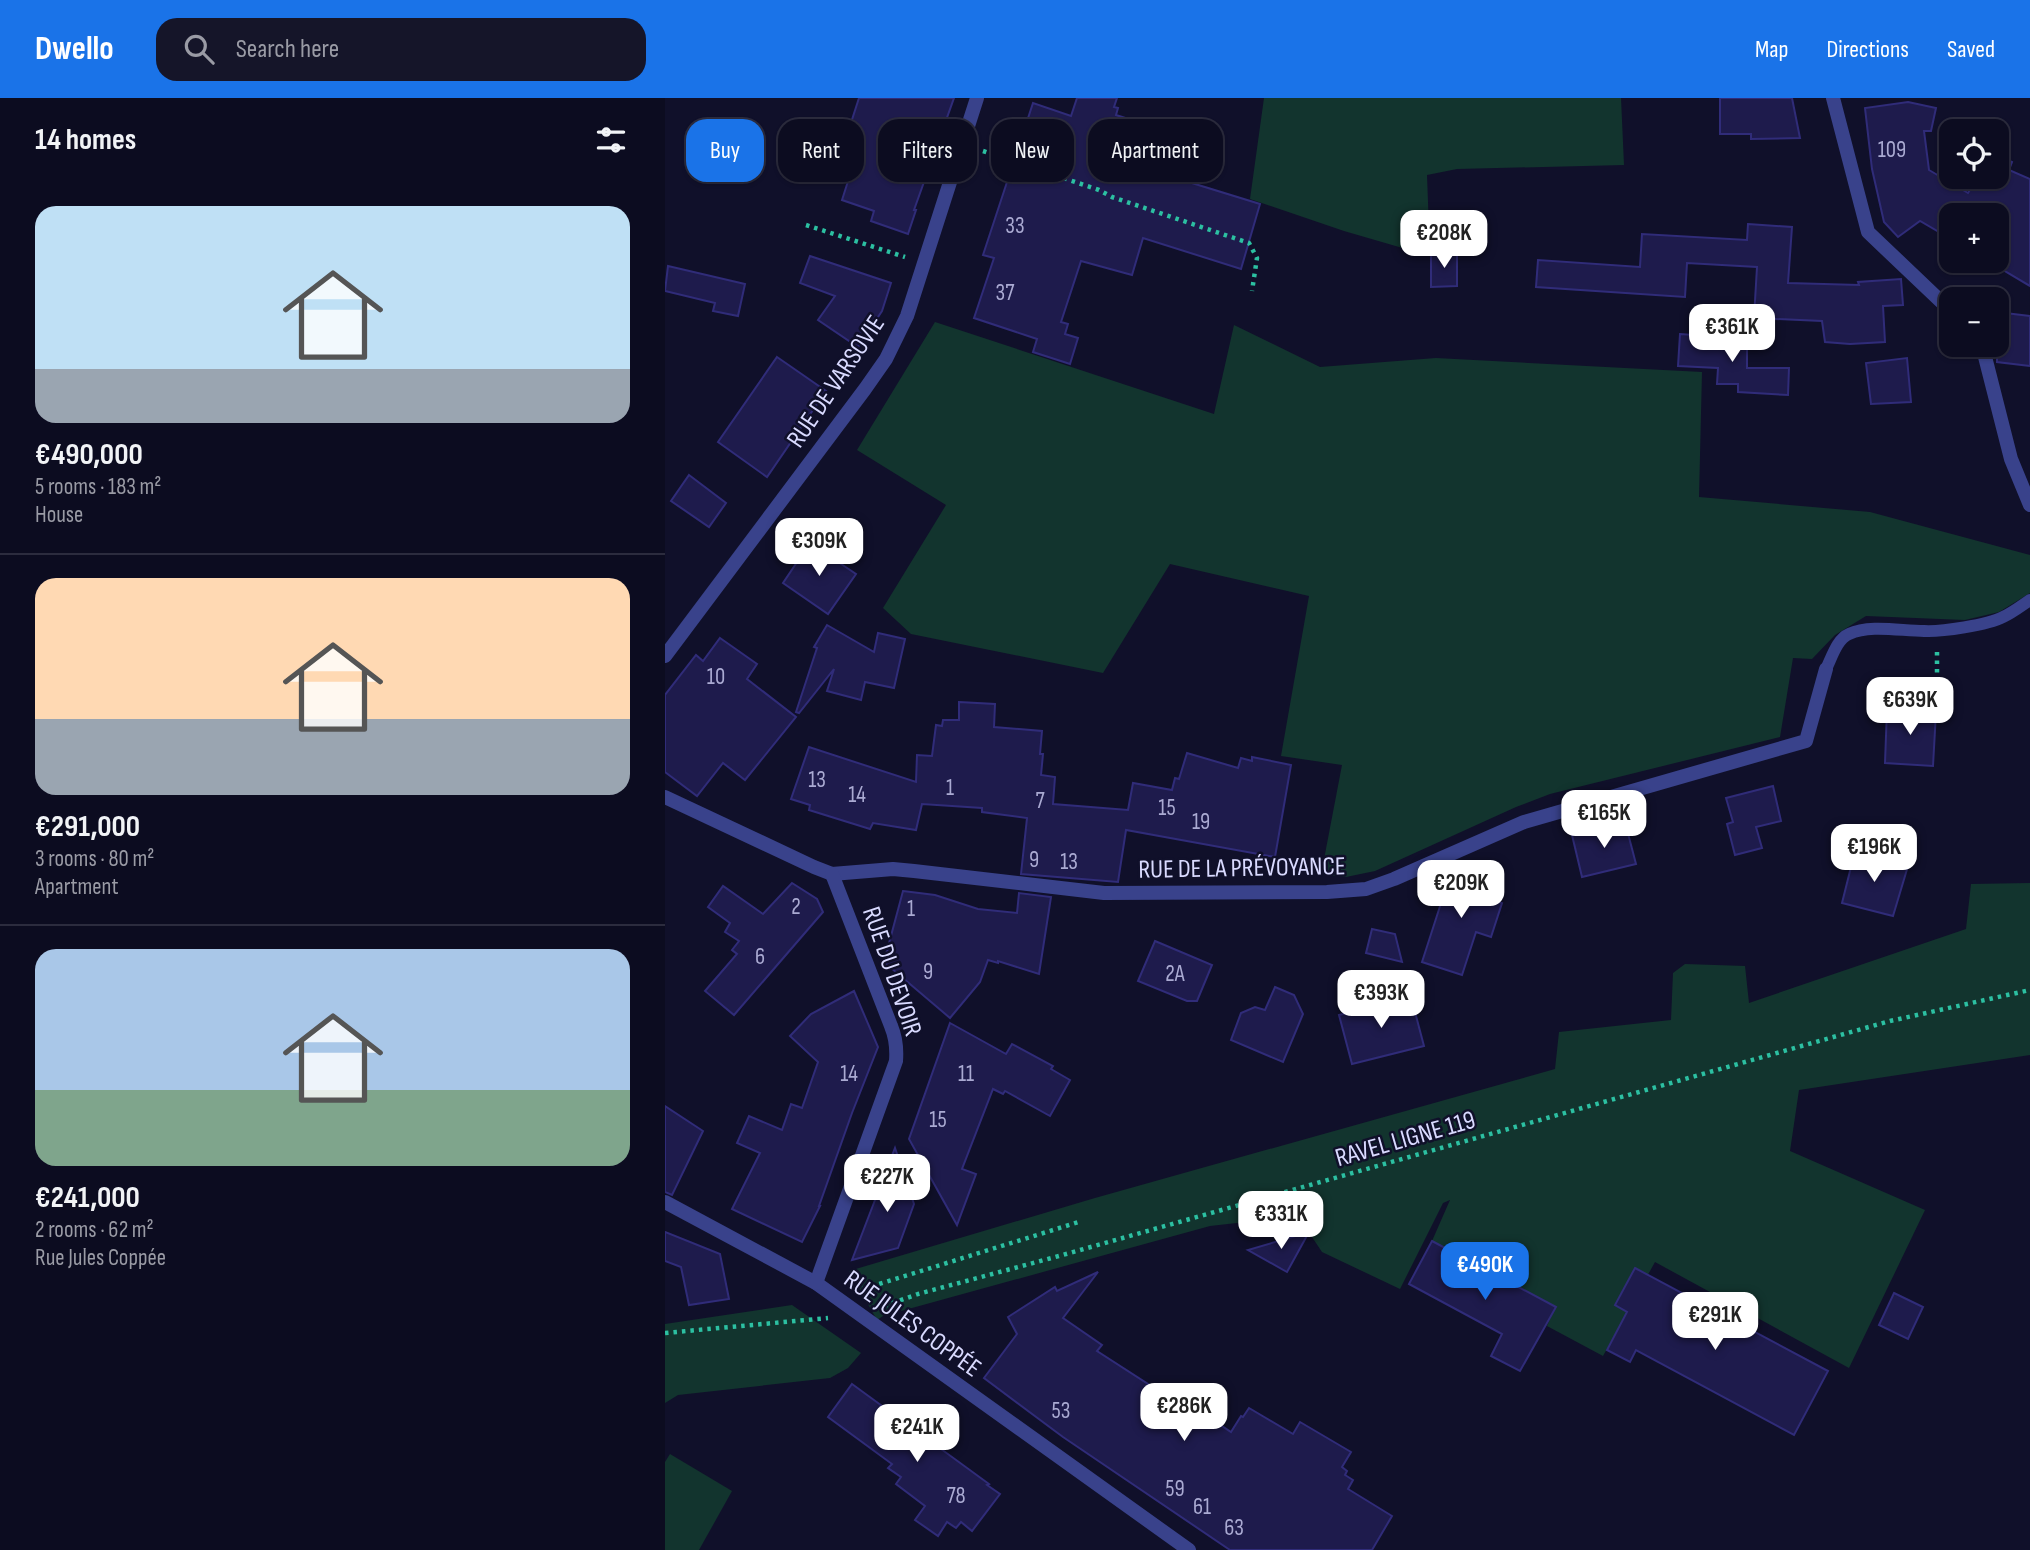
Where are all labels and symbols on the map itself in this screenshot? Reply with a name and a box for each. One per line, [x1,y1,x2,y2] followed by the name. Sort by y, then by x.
[1878,136,1906,164] house number: 109
[1395,211,1493,270] pin: €208K
[1005,212,1025,240] house number: 33
[996,279,1014,307] house number: 37
[1683,304,1781,364] pin: €361K
[781,310,892,454] street label: RUE DE VARSOVIE
[770,518,868,578] pin: €309K
[707,663,725,691] house number: 10
[1861,678,1959,737] pin: €639K
[808,766,826,794] house number: 13
[946,774,954,802] house number: 1
[848,781,866,809] house number: 14
[1035,787,1045,815] house number: 7
[1555,790,1653,850] pin: €165K
[1158,794,1176,822] house number: 15
[1192,808,1210,836] house number: 19
[1825,824,1923,884] pin: €196K
[1029,846,1039,874] house number: 9
[1060,848,1078,876] house number: 13
[1138,851,1346,886] street label: RUE DE LA PRÉVOYANCE
[1412,860,1510,920] pin: €209K
[791,893,801,921] house number: 2
[907,895,915,923] house number: 1
[855,903,928,1040] street label: RUE DU DEVOIR
[755,943,765,971] house number: 6
[923,958,933,986] house number: 9
[1165,960,1185,988] house number: 2A
[1332,970,1430,1030] pin: €393K
[840,1060,858,1088] house number: 14
[958,1060,974,1088] house number: 11
[1332,1105,1479,1174] street label: RAVEL LIGNE 119
[929,1106,947,1134] house number: 15
[838,1154,936,1214] pin: €227K
[1232,1192,1330,1251] pin: €331K
[1436,1242,1534,1302] pin: €490K
[837,1264,987,1384] street label: RUE JULES COPPÉE
[1666,1292,1764,1352] pin: €291K
[1135,1384,1233,1443] pin: €286K
[1052,1397,1070,1425] house number: 53
[868,1404,966,1464] pin: €241K
[1165,1475,1185,1503] house number: 59
[946,1482,966,1510] house number: 78
[1193,1493,1211,1521] house number: 61
[1224,1514,1244,1542] house number: 63

